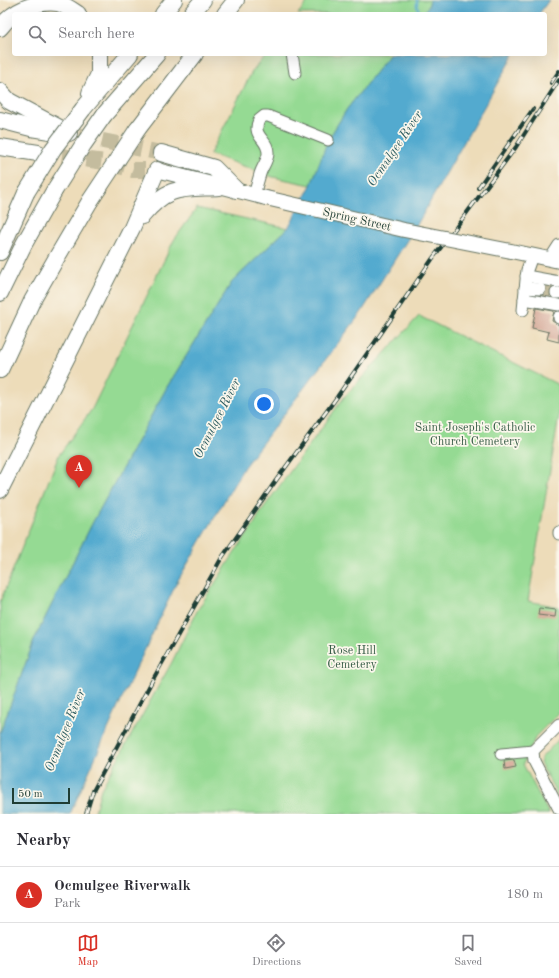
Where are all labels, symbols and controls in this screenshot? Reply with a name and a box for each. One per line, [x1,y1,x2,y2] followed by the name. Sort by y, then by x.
[12,12,547,56] search box
[26,23,48,45] icon: search
[58,27,135,42] text: Search here
[365,109,425,189] water label: Ocmulgee River
[321,206,392,234] street label: Spring Street
[192,376,243,461] water label: Ocmulgee River
[254,394,274,414] your location
[415,422,535,448] park label: Saint Joseph's Catholic Church Cemetery
[66,455,92,488] pin: A
[327,645,377,671] park label: Rose Hill Cemetery
[43,687,88,774] water label: Ocmulgee River
[12,786,70,805] scale bar
[18,789,43,800] text: 50 m
[16,832,71,849] text: Nearby
[54,879,191,894] text: Ocmulgee Riverwalk
[24,888,34,901] text: A
[506,888,543,901] text: 180 m
[54,897,81,910] text: Park
[77,932,99,970] tab: Map
[252,932,301,970] tab: Directions
[454,932,482,970] tab: Saved

